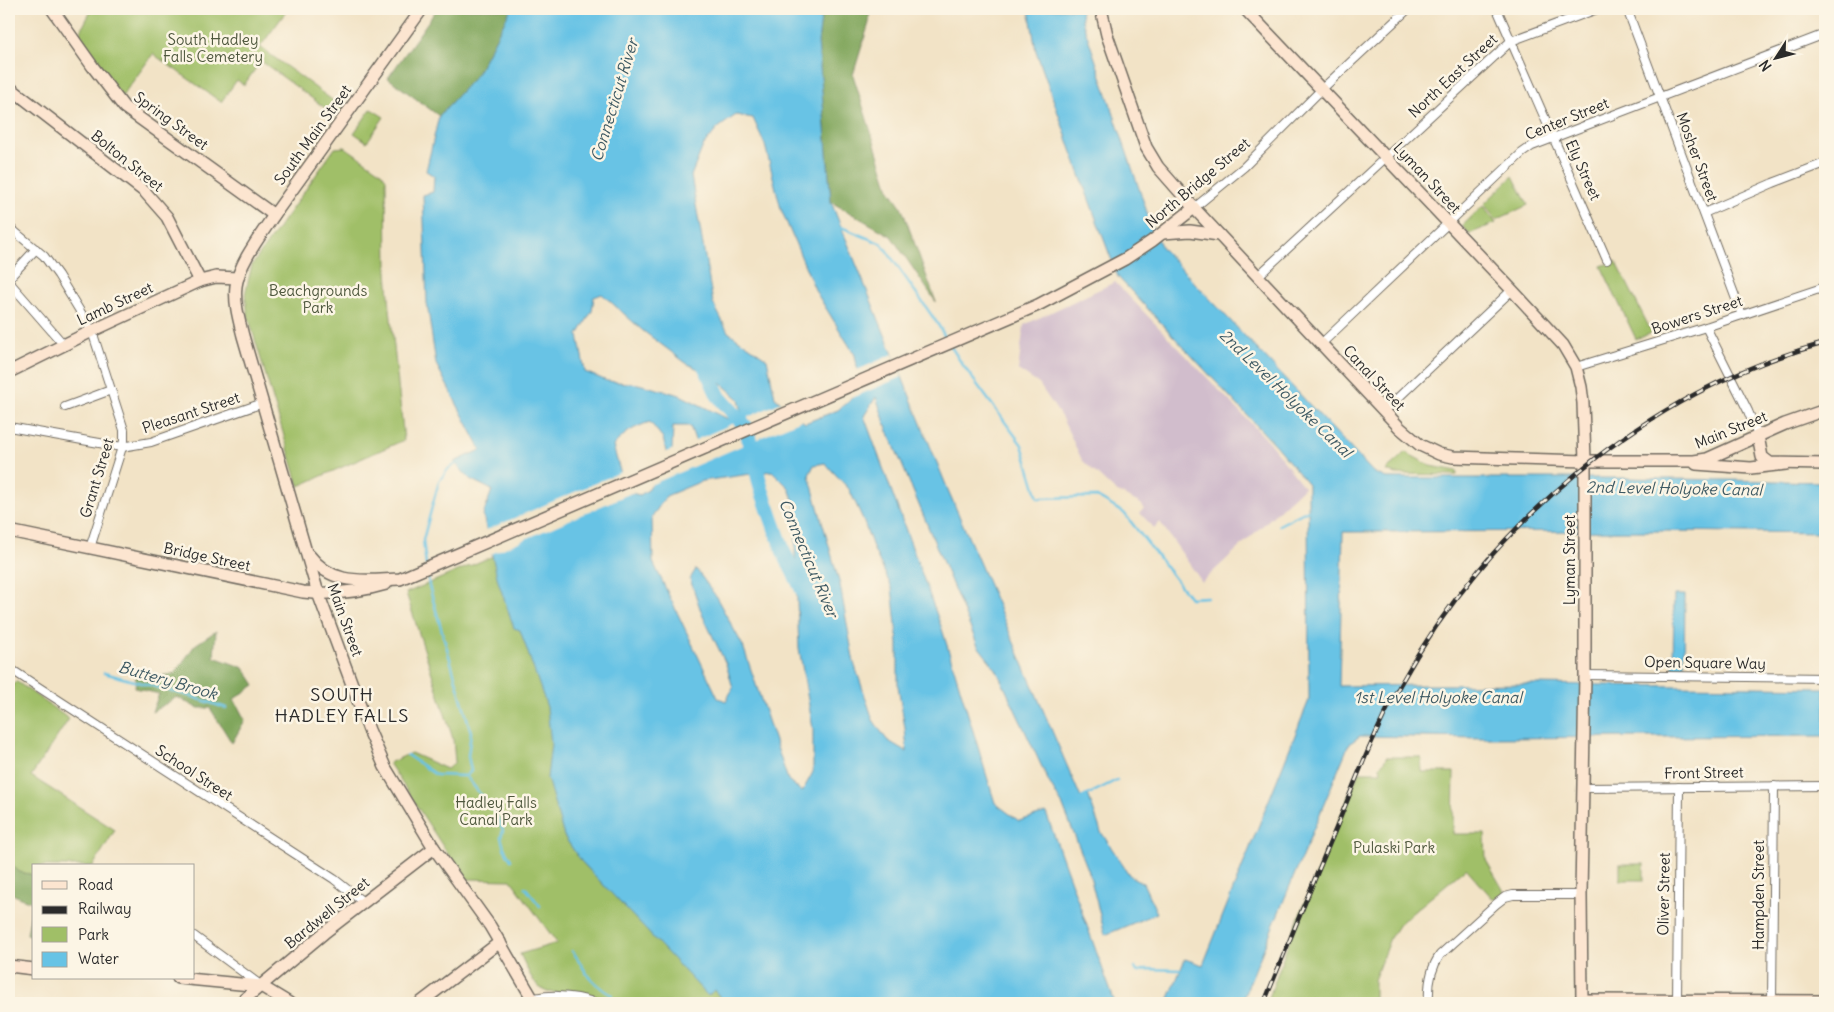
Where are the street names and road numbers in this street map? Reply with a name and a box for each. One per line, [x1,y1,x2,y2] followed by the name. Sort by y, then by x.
[1404,30,1501,122] street label: North East Street
[270,81,355,188] street label: South Main Street
[131,87,212,154] street label: Spring Street
[1522,93,1612,144] street label: Center Street
[1673,110,1722,204] street label: Mosher Street
[87,126,167,195] street label: Bolton Street
[1142,133,1254,232] street label: North Bridge Street
[1562,137,1605,203] street label: Ely Street
[1390,138,1465,217] street label: Lyman Street
[74,278,156,329] street label: Lamb Street
[1649,291,1745,338] street label: Bowers Street
[1339,341,1409,414] street label: Canal Street
[140,388,242,437] street label: Pleasant Street
[1692,406,1770,453] street label: Main Street
[75,436,118,520] street label: Grant Street
[1560,515,1579,605] street label: Lyman Street
[162,538,252,575] street label: Bridge Street
[323,581,367,659] street label: Main Street
[1644,652,1766,673] street label: Open Square Way
[152,741,237,805] street label: School Street
[1664,762,1744,783] street label: Front Street
[1749,840,1768,950] street label: Hampden Street
[1653,852,1674,936] street label: Oliver Street
[281,873,373,953] street label: Bardwell Street

